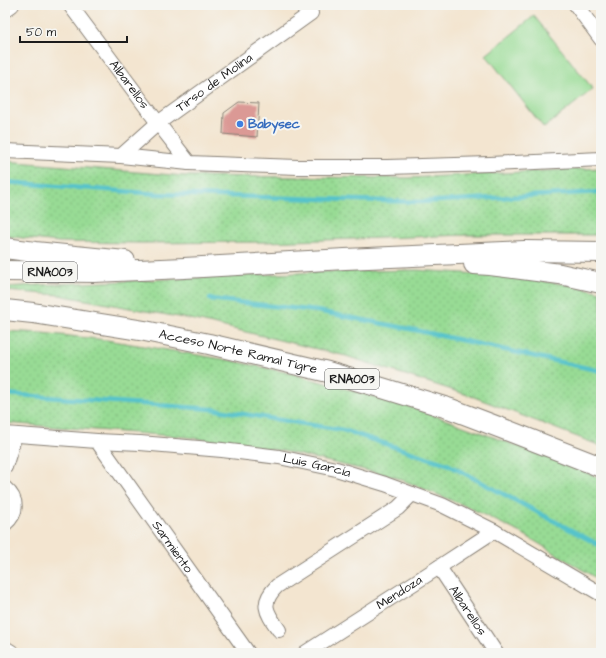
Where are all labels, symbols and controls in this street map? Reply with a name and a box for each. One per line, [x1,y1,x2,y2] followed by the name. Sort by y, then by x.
[20,18,127,44] scale bar
[26,24,57,41] text: 50 m
[172,49,257,116] street label: Tirso de Molina
[105,56,154,113] street label: Albarellos
[248,115,301,134] place label: Babysec
[235,119,245,129] marker: Babysec
[23,262,77,282] road number: RNA003
[157,325,319,378] street label: Acceso Norte Ramal Tigre
[325,369,379,389] road number: RNA003
[282,449,354,482] street label: Luis García
[148,517,198,577] street label: Sarmiento
[373,571,426,614] street label: Mendoza
[445,582,491,639] street label: Albarellos

